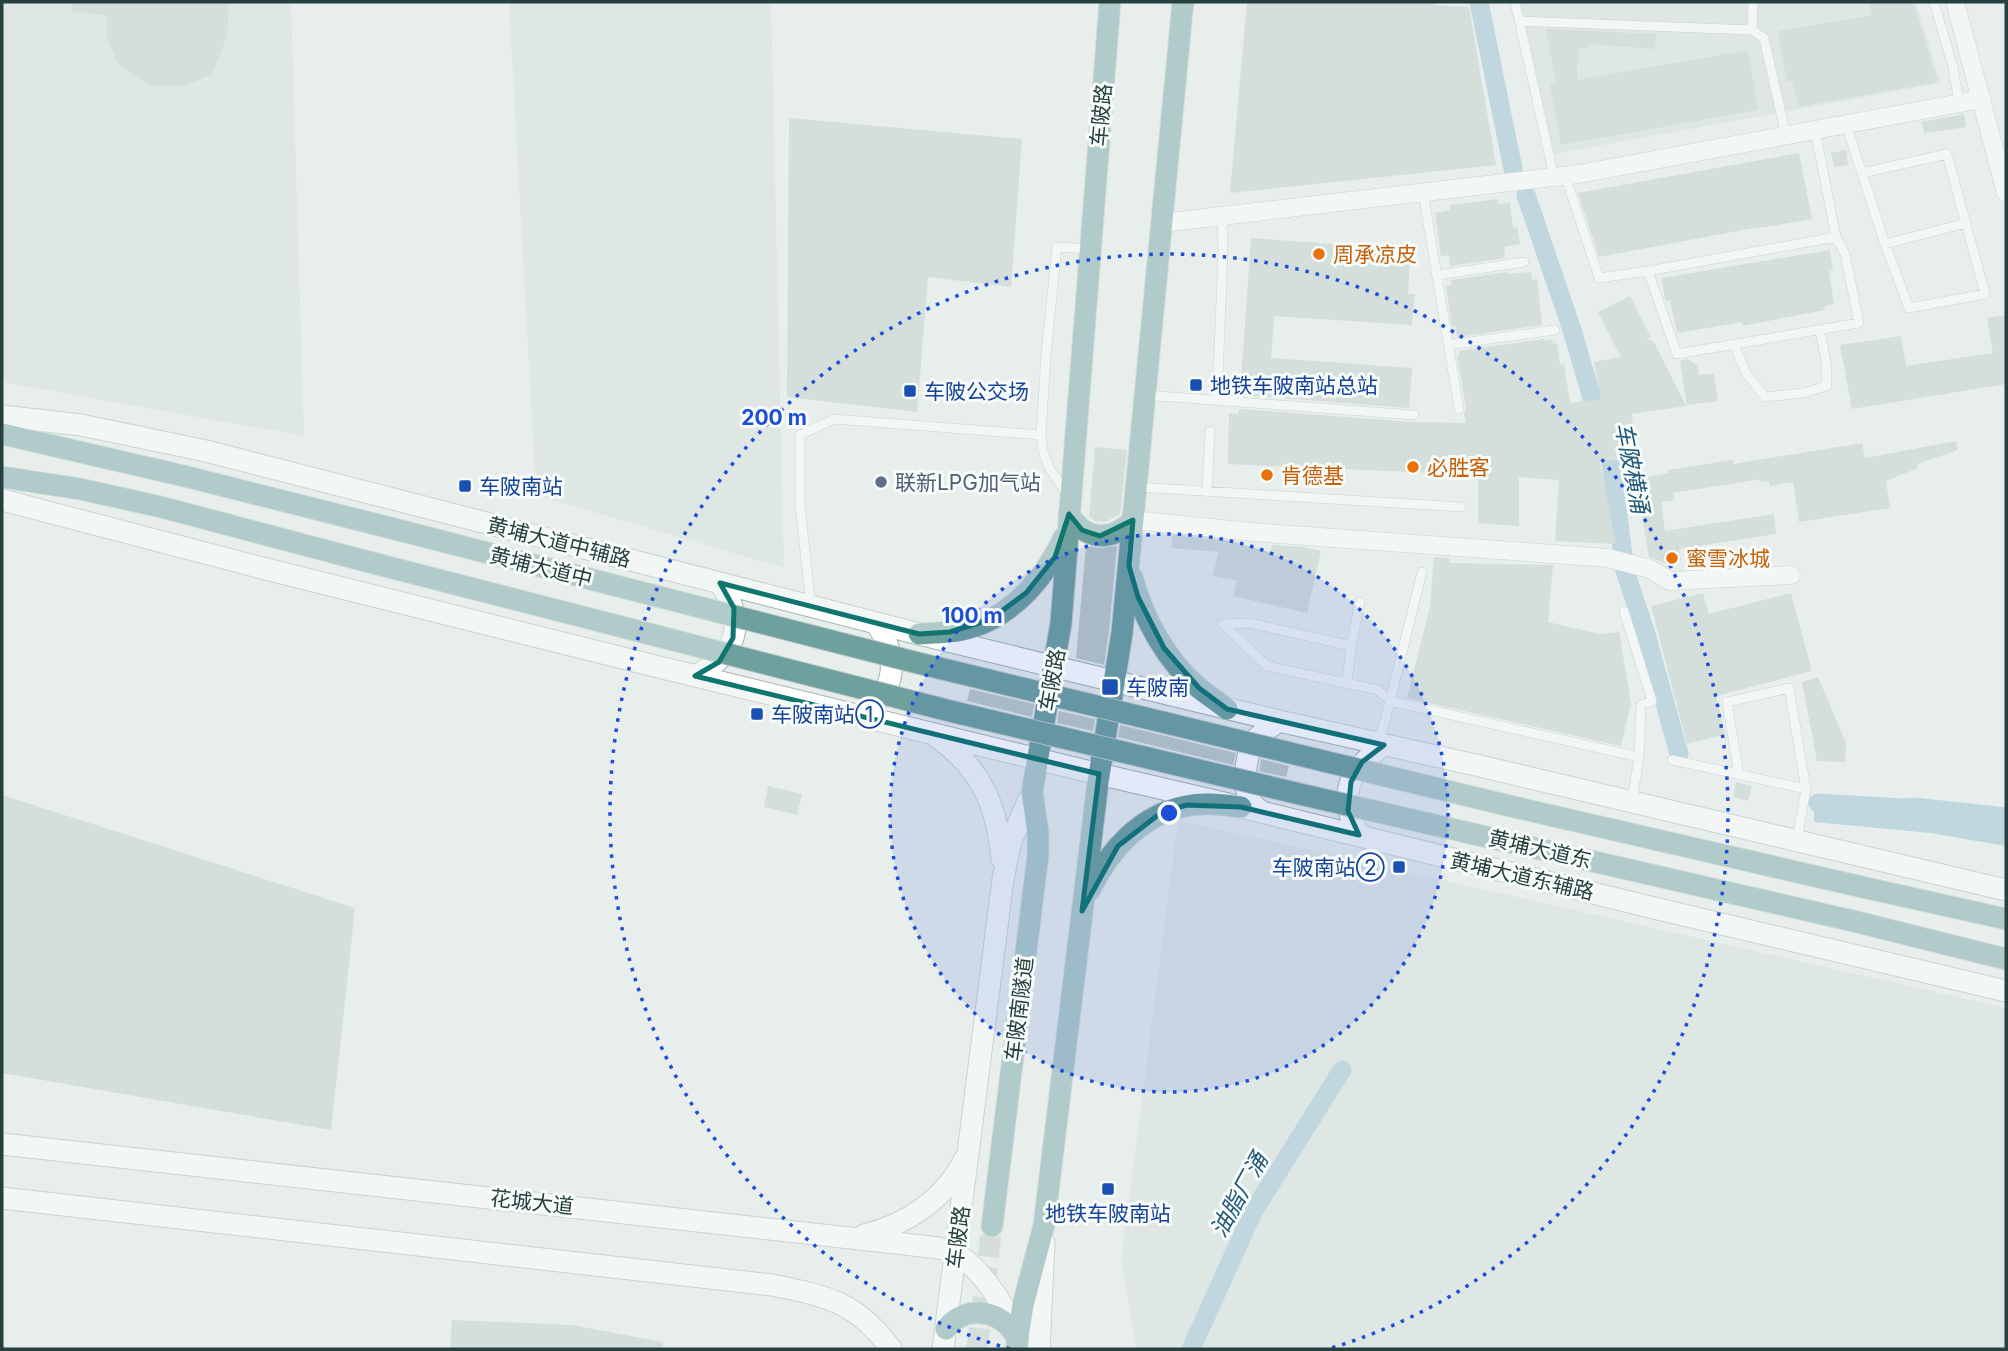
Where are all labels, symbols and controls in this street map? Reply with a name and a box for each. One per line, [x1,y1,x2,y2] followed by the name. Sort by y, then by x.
[1086,83,1116,147] street label: 车陂路
[1333,242,1417,267] place label: 周承凉皮
[1311,246,1327,262] marker: 周承凉皮
[1210,373,1378,398] place label: 地铁车陂南站总站
[1188,377,1204,393] marker: 地铁车陂南站总站
[924,379,1029,404] place label: 车陂公交场
[902,383,918,399] marker: 车陂公交场
[741,405,807,430] text: 200 m
[1609,420,1655,519] water label: 车陂横涌
[1427,455,1490,480] place label: 必胜客
[1405,459,1421,475] marker: 必胜客
[1281,463,1344,488] place label: 肯德基
[1259,467,1275,483] marker: 肯德基
[895,470,1041,495] place label: 联新LPG加气站
[479,474,563,499] place label: 车陂南站
[873,474,889,490] marker: 联新LPG加气站
[457,478,473,494] marker: 车陂南站
[485,512,633,572] street label: 黄埔大道中辅路
[487,542,595,592] street label: 黄埔大道中
[1686,546,1770,571] place label: 蜜雪冰城
[1664,550,1680,566] marker: 蜜雪冰城
[941,603,1003,628] text: 100 m
[1034,647,1070,713] street label: 车陂路
[1126,675,1189,700] place label: 车陂南
[1100,677,1120,697] marker: 车陂南
[771,699,884,729] place label: 车陂南站①
[749,706,765,722] marker: 车陂南站①
[1157,801,1181,825] centre of rings
[1486,825,1594,873] street label: 黄埔大道东
[1448,847,1596,905] street label: 黄埔大道东辅路
[1272,852,1385,882] place label: 车陂南站②
[1391,859,1407,875] marker: 车陂南站②
[1000,955,1038,1063] street label: 车陂南隧道
[1204,1145,1275,1242] water label: 油脂厂涌
[1100,1181,1116,1197] marker: 地铁车陂南站
[489,1185,575,1219] street label: 花城大道
[1045,1201,1171,1226] place label: 地铁车陂南站
[942,1204,974,1270] street label: 车陂路

